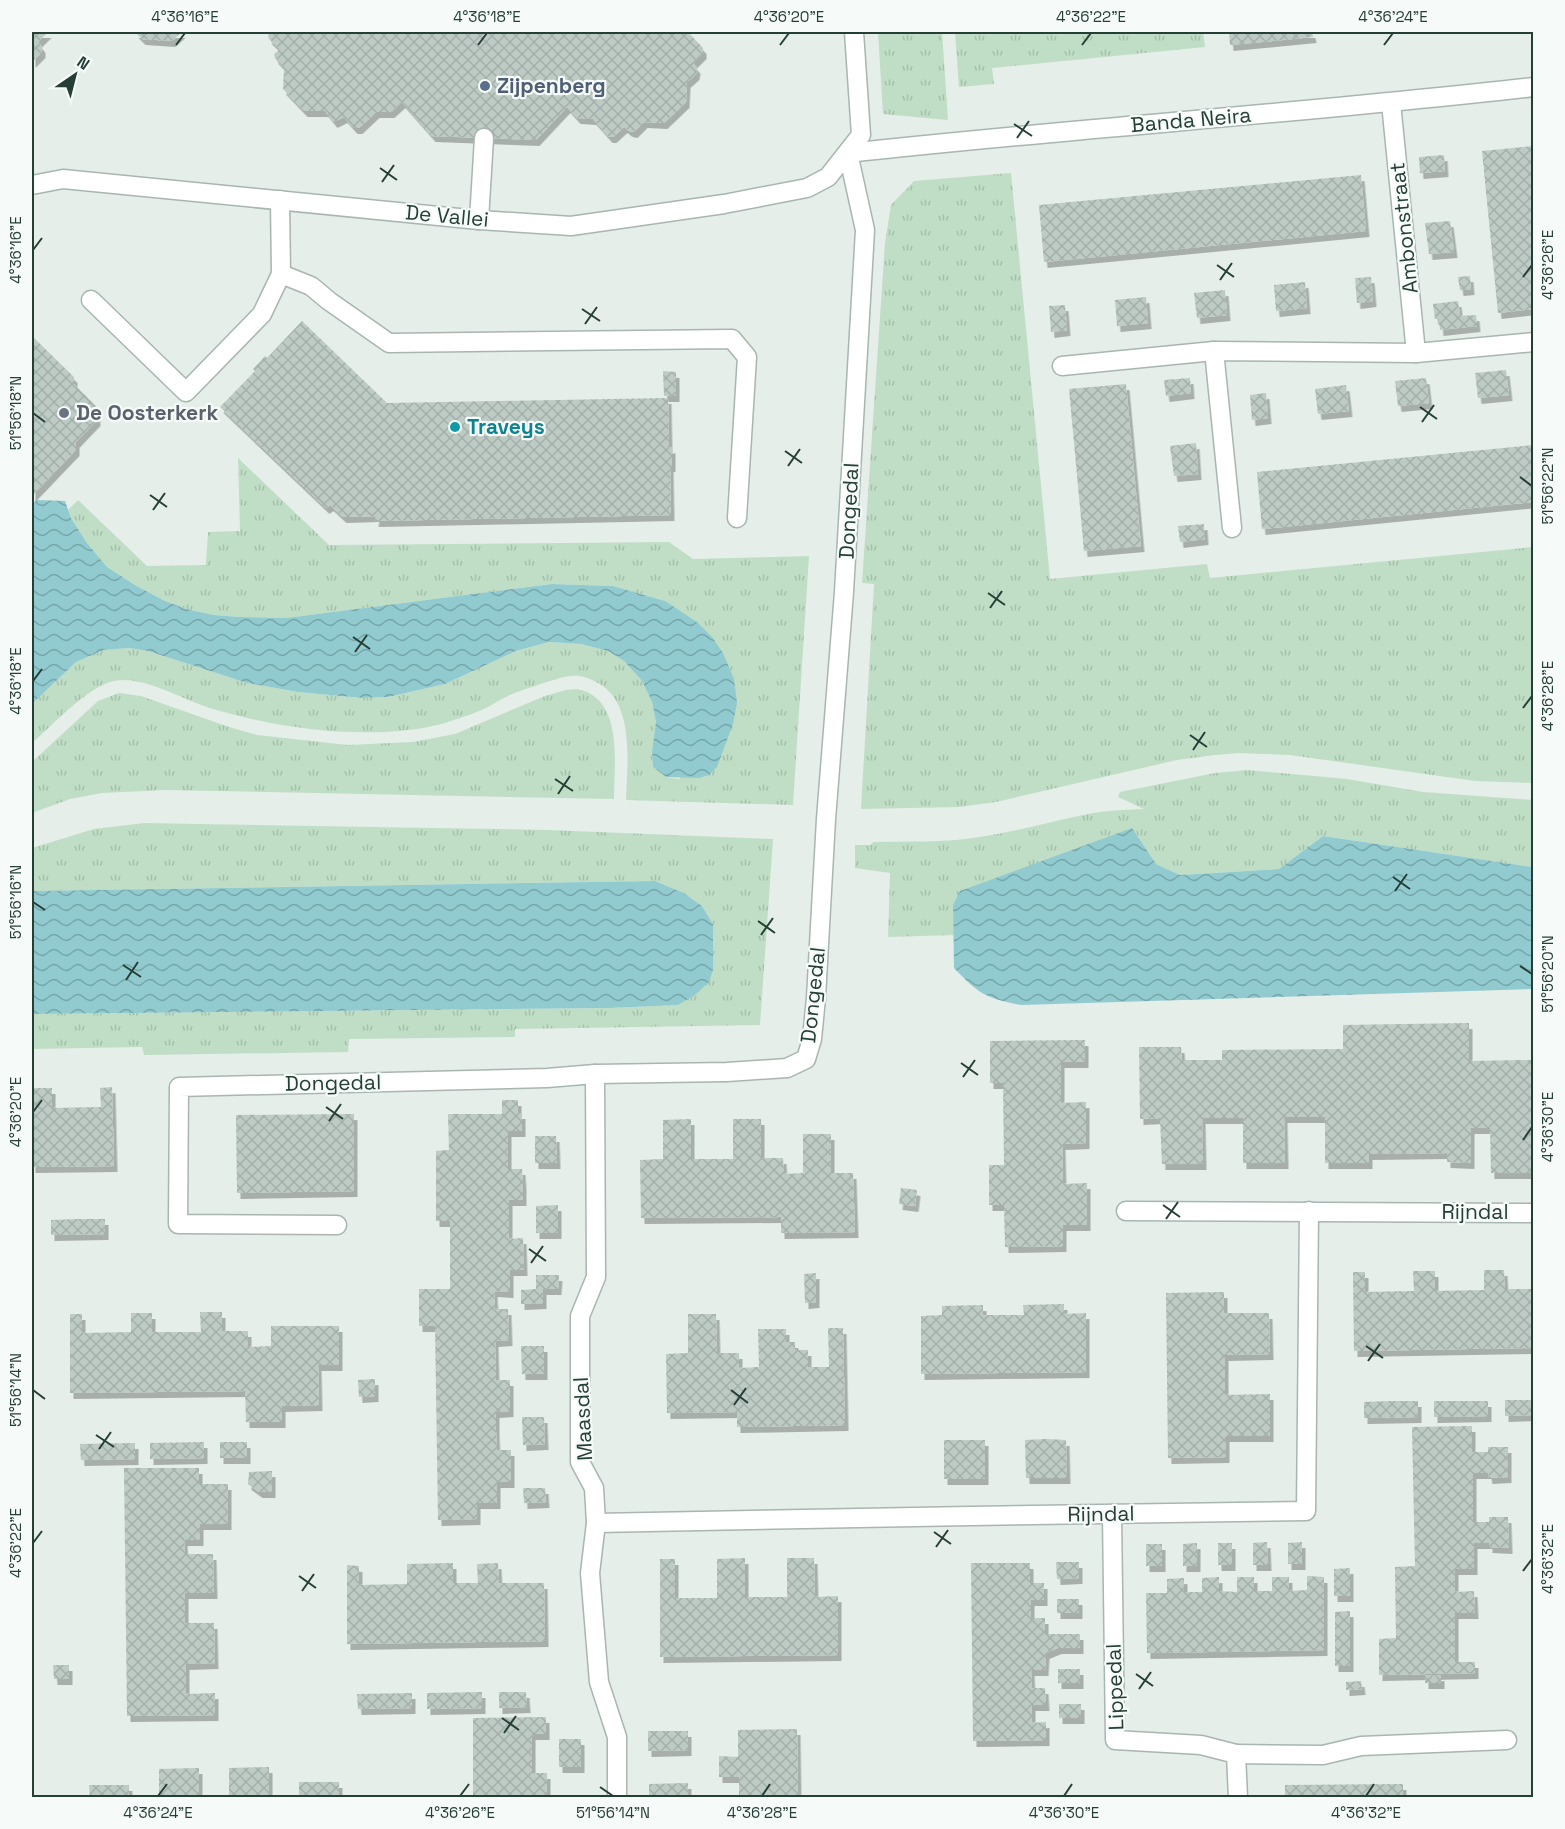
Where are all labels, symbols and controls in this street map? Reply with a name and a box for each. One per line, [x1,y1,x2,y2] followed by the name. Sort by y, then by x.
[151,7,219,26] text: 4°36'16"E
[453,7,521,26] text: 4°36'18"E
[754,7,824,26] text: 4°36'20"E
[1056,7,1126,26] text: 4°36'22"E
[1358,7,1428,26] text: 4°36'24"E
[45,45,105,105] north arrow
[73,51,94,75] text: N
[497,72,606,99] place label: Zijpenberg
[478,79,492,93] marker: Zijpenberg
[1130,101,1252,138] street label: Banda Neira
[1383,161,1424,295] street label: Ambonstraat
[404,198,490,233] street label: De Vallei
[6,216,25,284] text: 4°36'16"E
[1538,230,1557,300] text: 4°36'26"E
[6,376,25,450] text: 51°56'18"N
[76,399,219,426] place label: De Oosterkerk
[57,406,71,420] marker: De Oosterkerk
[467,413,545,440] place label: Traveys
[448,420,462,434] marker: Traveys
[1538,447,1557,525] text: 51°56'22"N
[832,462,865,560] street label: Dongedal
[6,647,25,715] text: 4°36'18"E
[1538,661,1557,731] text: 4°36'28"E
[6,865,25,939] text: 51°56'16"N
[1538,935,1557,1013] text: 51°56'20"N
[794,946,831,1044] street label: Dongedal
[285,1068,381,1097] street label: Dongedal
[6,1077,25,1147] text: 4°36'20"E
[1538,1092,1557,1162] text: 4°36'30"E
[1441,1198,1509,1225] street label: Rijndal
[6,1353,25,1427] text: 51°56'14"N
[567,1376,598,1462] street label: Maasdal
[1067,1499,1135,1528] street label: Rijndal
[6,1508,25,1578] text: 4°36'22"E
[1538,1524,1557,1594] text: 4°36'32"E
[1099,1643,1130,1731] street label: Lippedal
[123,1803,193,1822] text: 4°36'24"E
[425,1803,495,1822] text: 4°36'26"E
[576,1803,650,1822] text: 51°56'14"N
[727,1803,797,1822] text: 4°36'28"E
[1029,1803,1099,1822] text: 4°36'30"E
[1331,1803,1401,1822] text: 4°36'32"E

